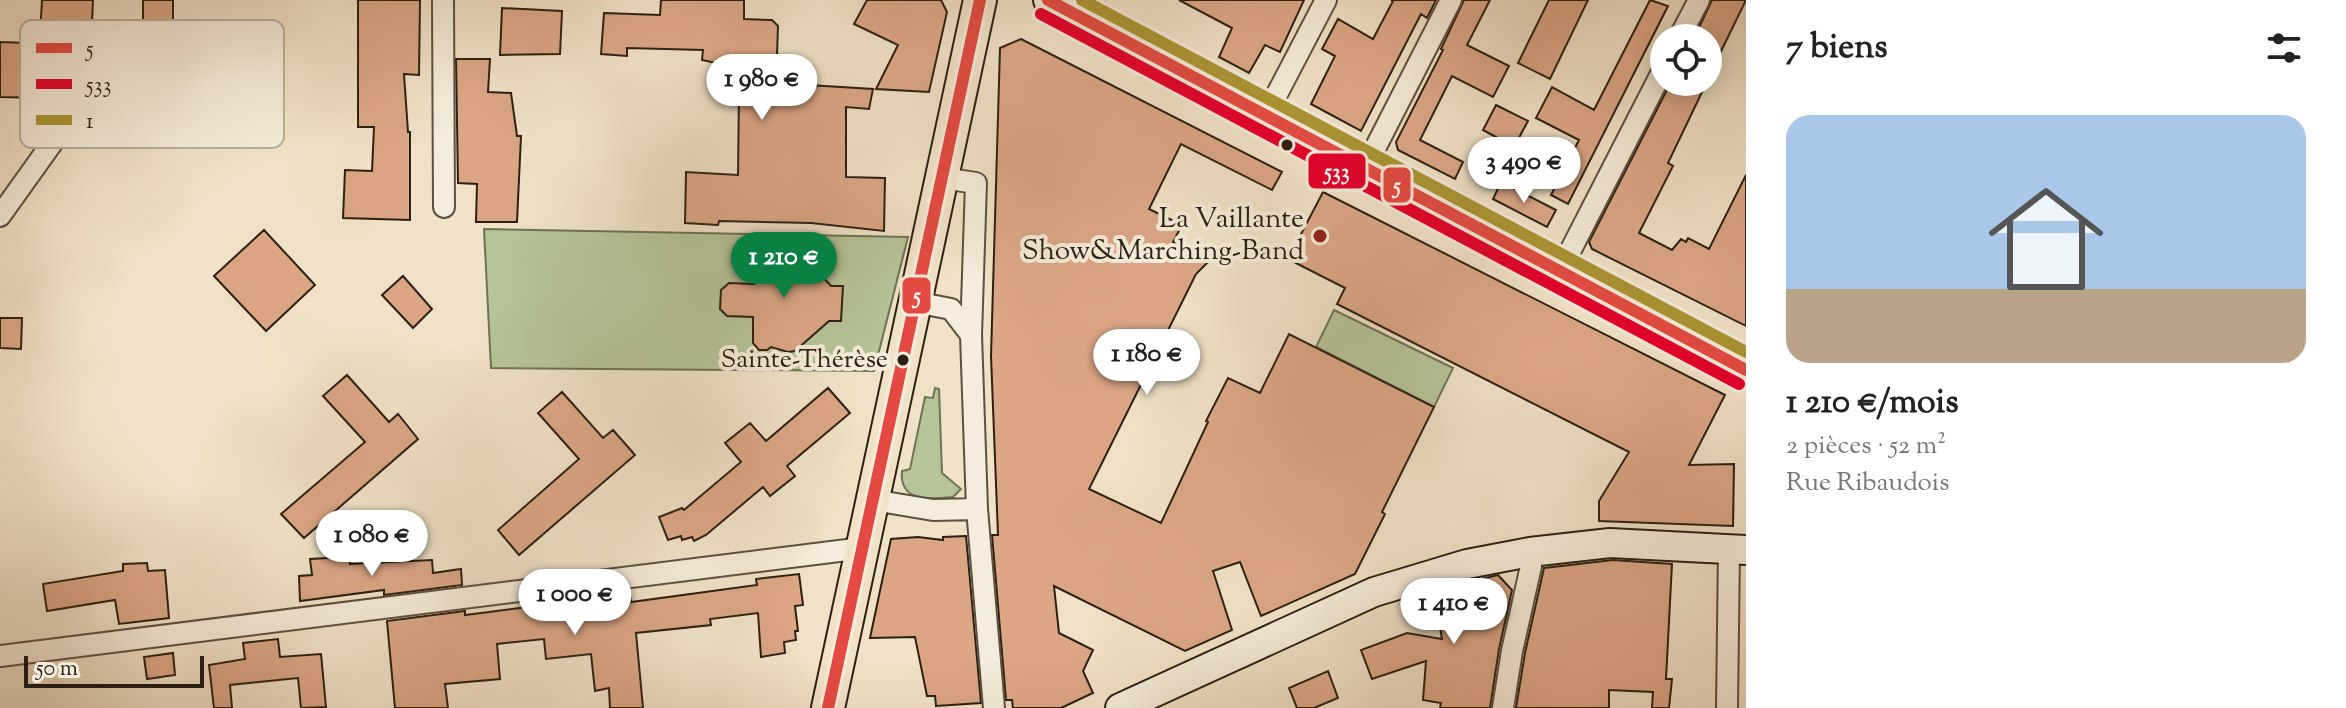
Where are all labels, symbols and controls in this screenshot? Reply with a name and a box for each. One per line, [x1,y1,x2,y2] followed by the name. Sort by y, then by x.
[20,20,284,148] legend
[1650,24,1722,96] map controls
[1650,24,1722,96] button: locate
[1786,24,1888,73] text: 7 biens
[2262,26,2306,70] icon: filters
[84,35,94,67] text: 5
[688,54,836,122] pin: 1 980 €
[724,61,800,98] text: 1 980 €
[84,71,111,103] text: 533
[86,107,94,139] text: 1
[1279,137,1295,153] unlabelled marker
[1450,137,1598,205] pin: 3 490 €
[1486,144,1562,181] text: 3 490 €
[1307,152,1367,190] line badge: 533
[1322,158,1350,190] text: 533
[1382,166,1412,204] line badge: 5
[1974,167,2118,311] icon: home
[1391,172,1401,204] text: 5
[1022,200,1304,272] place label: La Vaillante Show&Marching-Band
[1311,227,1329,245] marker: La Vaillante Show&Marching-Band
[710,232,858,300] pin: 1 210 €
[749,239,819,276] text: 1 210 €
[901,276,932,315] line badge: 5
[911,282,921,314] text: 5
[1073,329,1221,397] pin: 1 180 €
[1111,336,1183,373] text: 1 180 €
[721,342,888,379] place label: Sainte-Thérèse
[895,352,911,368] marker: Sainte-Thérèse
[1786,379,1959,428] text: 1 210 €/mois
[1786,428,1946,465] text: 2 pièces · 52 m²
[1786,465,1949,502] text: Rue Ribaudois
[298,510,446,578] pin: 1 080 €
[334,517,410,554] text: 1 080 €
[501,569,649,637] pin: 1 000 €
[536,576,614,613] text: 1 000 €
[1380,578,1528,646] pin: 1 410 €
[1418,585,1490,622] text: 1 410 €
[24,652,204,688] scale bar
[36,654,78,686] text: 50 m

